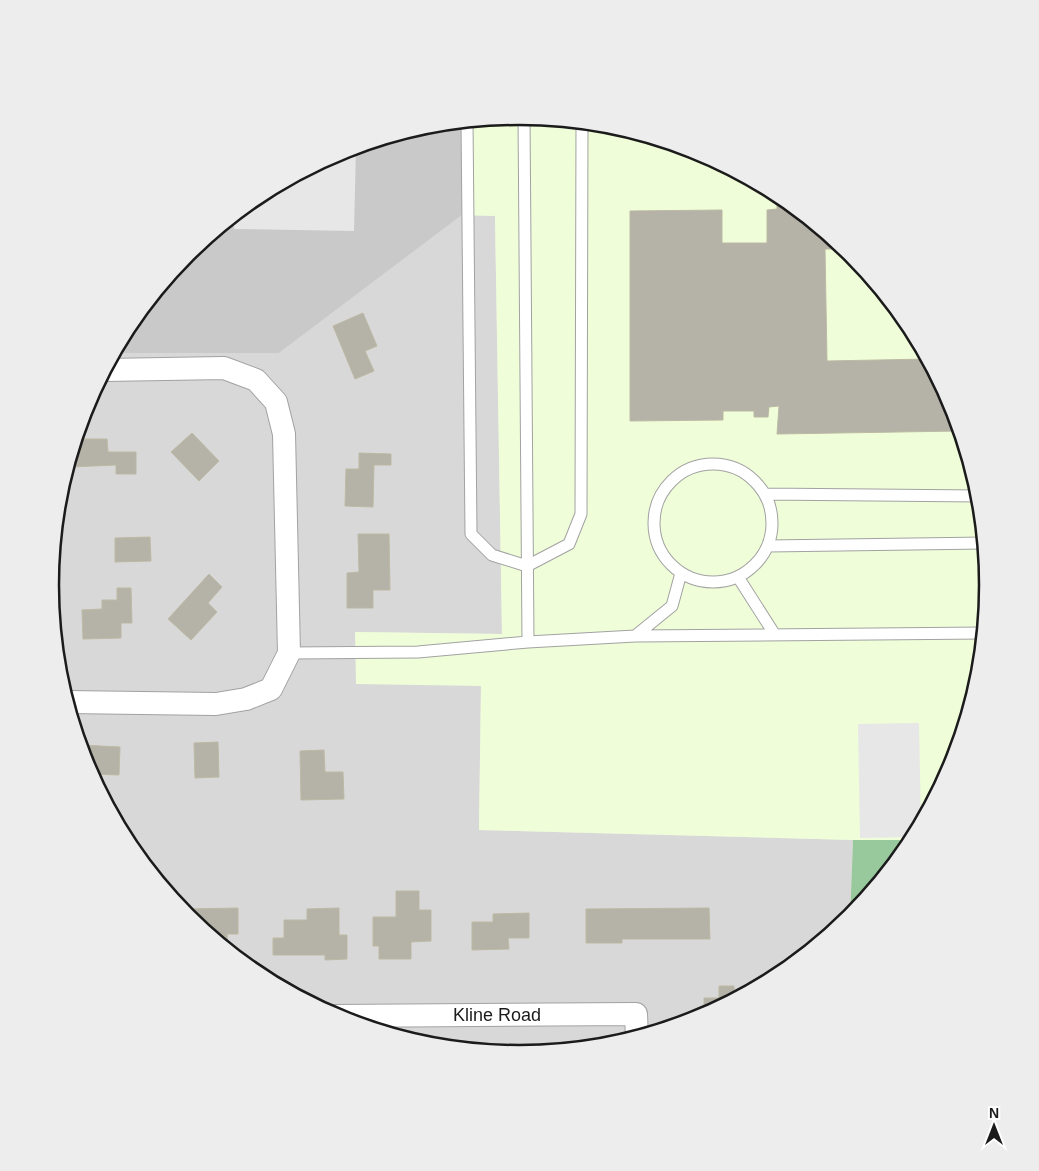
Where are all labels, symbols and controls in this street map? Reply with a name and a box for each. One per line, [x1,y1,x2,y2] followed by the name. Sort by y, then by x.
[453,1005,541,1025] street label: Kline Road
[969,1101,1019,1151] north arrow
[989,1105,999,1121] text: N

